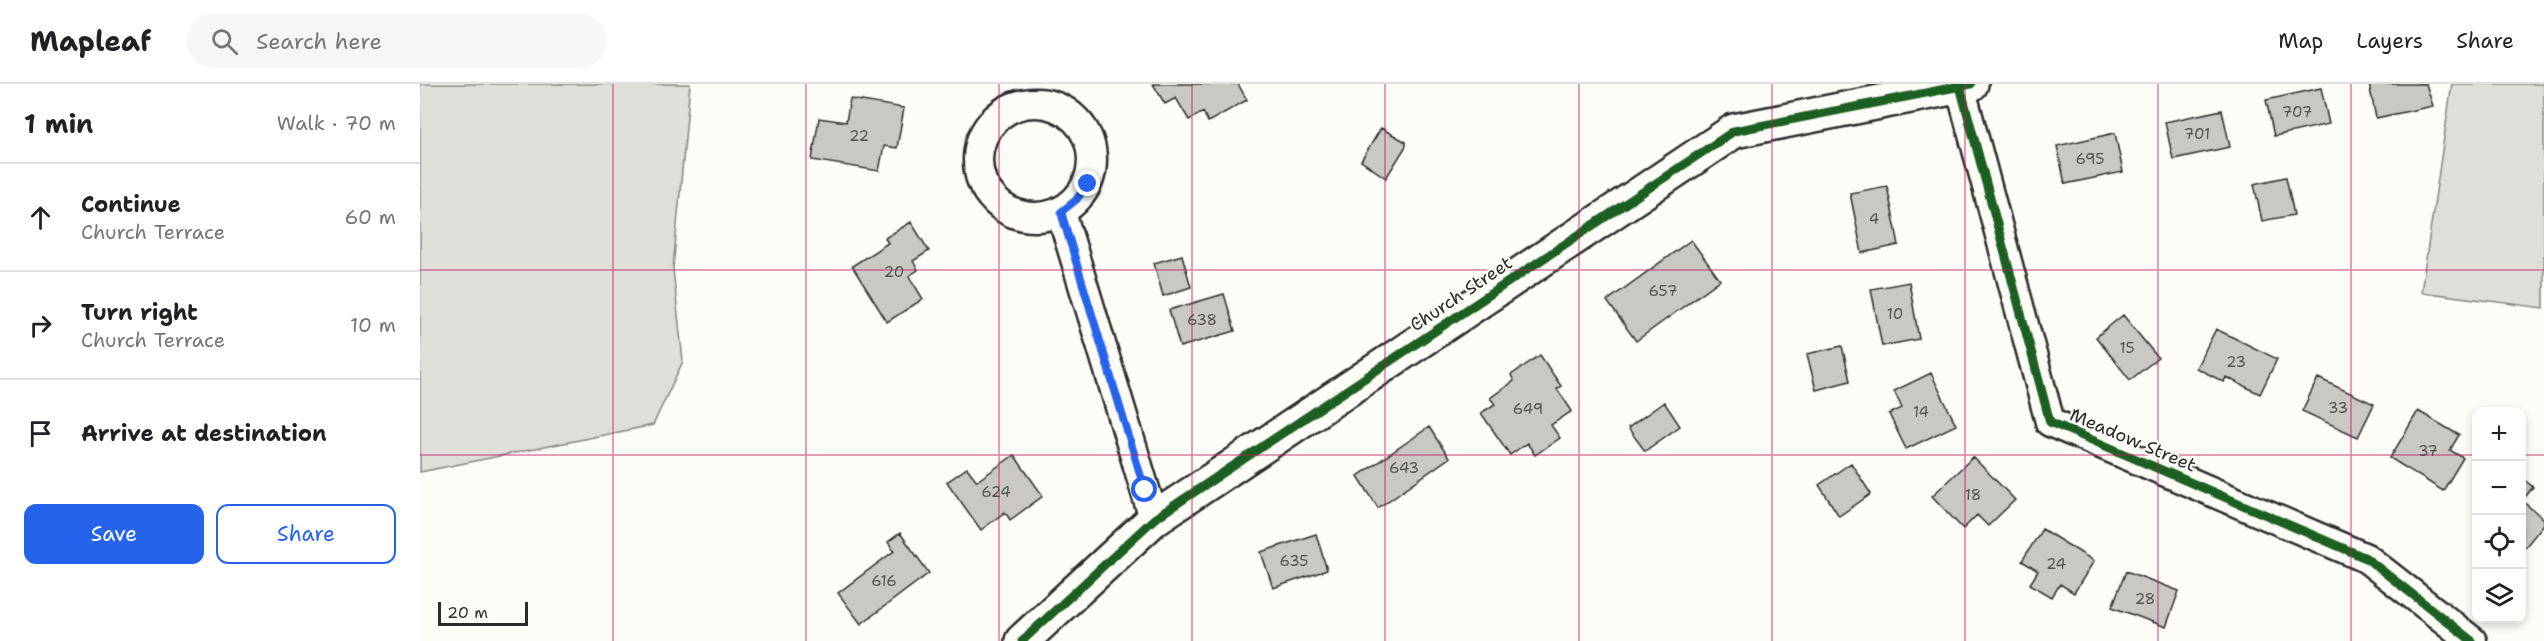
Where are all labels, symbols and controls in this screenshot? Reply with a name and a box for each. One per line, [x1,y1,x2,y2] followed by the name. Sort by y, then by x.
[187,14,607,68] search box
[30,22,151,60] text: Mapleaf
[208,25,241,58] icon: search
[256,27,382,56] text: Search here
[2278,27,2323,55] text: Map
[2356,27,2423,55] text: Layers
[2456,27,2514,55] text: Share
[2282,102,2312,122] house number: 707
[24,106,93,141] text: 1 min
[277,110,396,136] text: Walk · 70 m
[2184,124,2210,144] house number: 701
[849,126,869,146] house number: 22
[2076,149,2104,169] house number: 695
[1074,170,1100,196] route end
[81,190,181,219] text: Continue
[24,201,57,234] icon: ahead
[344,204,396,230] text: 60 m
[1869,209,1879,229] house number: 4
[81,219,225,245] text: Church Terrace
[1405,251,1517,337] street label: Church Street
[884,262,904,282] house number: 20
[1649,281,1677,301] house number: 657
[81,298,198,327] text: Turn right
[1887,304,1903,324] house number: 10
[24,309,57,342] icon: right
[1187,310,1217,330] house number: 638
[350,312,396,338] text: 10 m
[81,327,225,353] text: Church Terrace
[2119,338,2135,358] house number: 15
[2226,352,2246,372] house number: 23
[2328,398,2348,418] house number: 33
[1513,399,1543,419] house number: 649
[1913,402,1929,422] house number: 14
[2066,403,2200,477] street label: Meadow Street
[2472,407,2526,623] map controls
[2472,407,2526,461] button: +
[24,417,57,450] icon: arrive
[81,419,327,448] text: Arrive at destination
[2418,441,2438,461] house number: 37
[1389,458,1419,478] house number: 643
[2472,461,2526,515] button: −
[1131,476,1157,502] route start
[981,482,1011,502] house number: 624
[1965,485,1981,505] house number: 18
[24,504,204,564] button: Save
[216,504,396,564] button: Share
[2472,515,2526,569] button: locate
[1280,551,1308,571] house number: 635
[2046,554,2066,574] house number: 24
[2472,569,2526,623] button: layers
[871,571,897,591] house number: 616
[2135,589,2155,609] house number: 28
[438,599,528,626] scale bar
[447,602,488,623] text: 20 m

